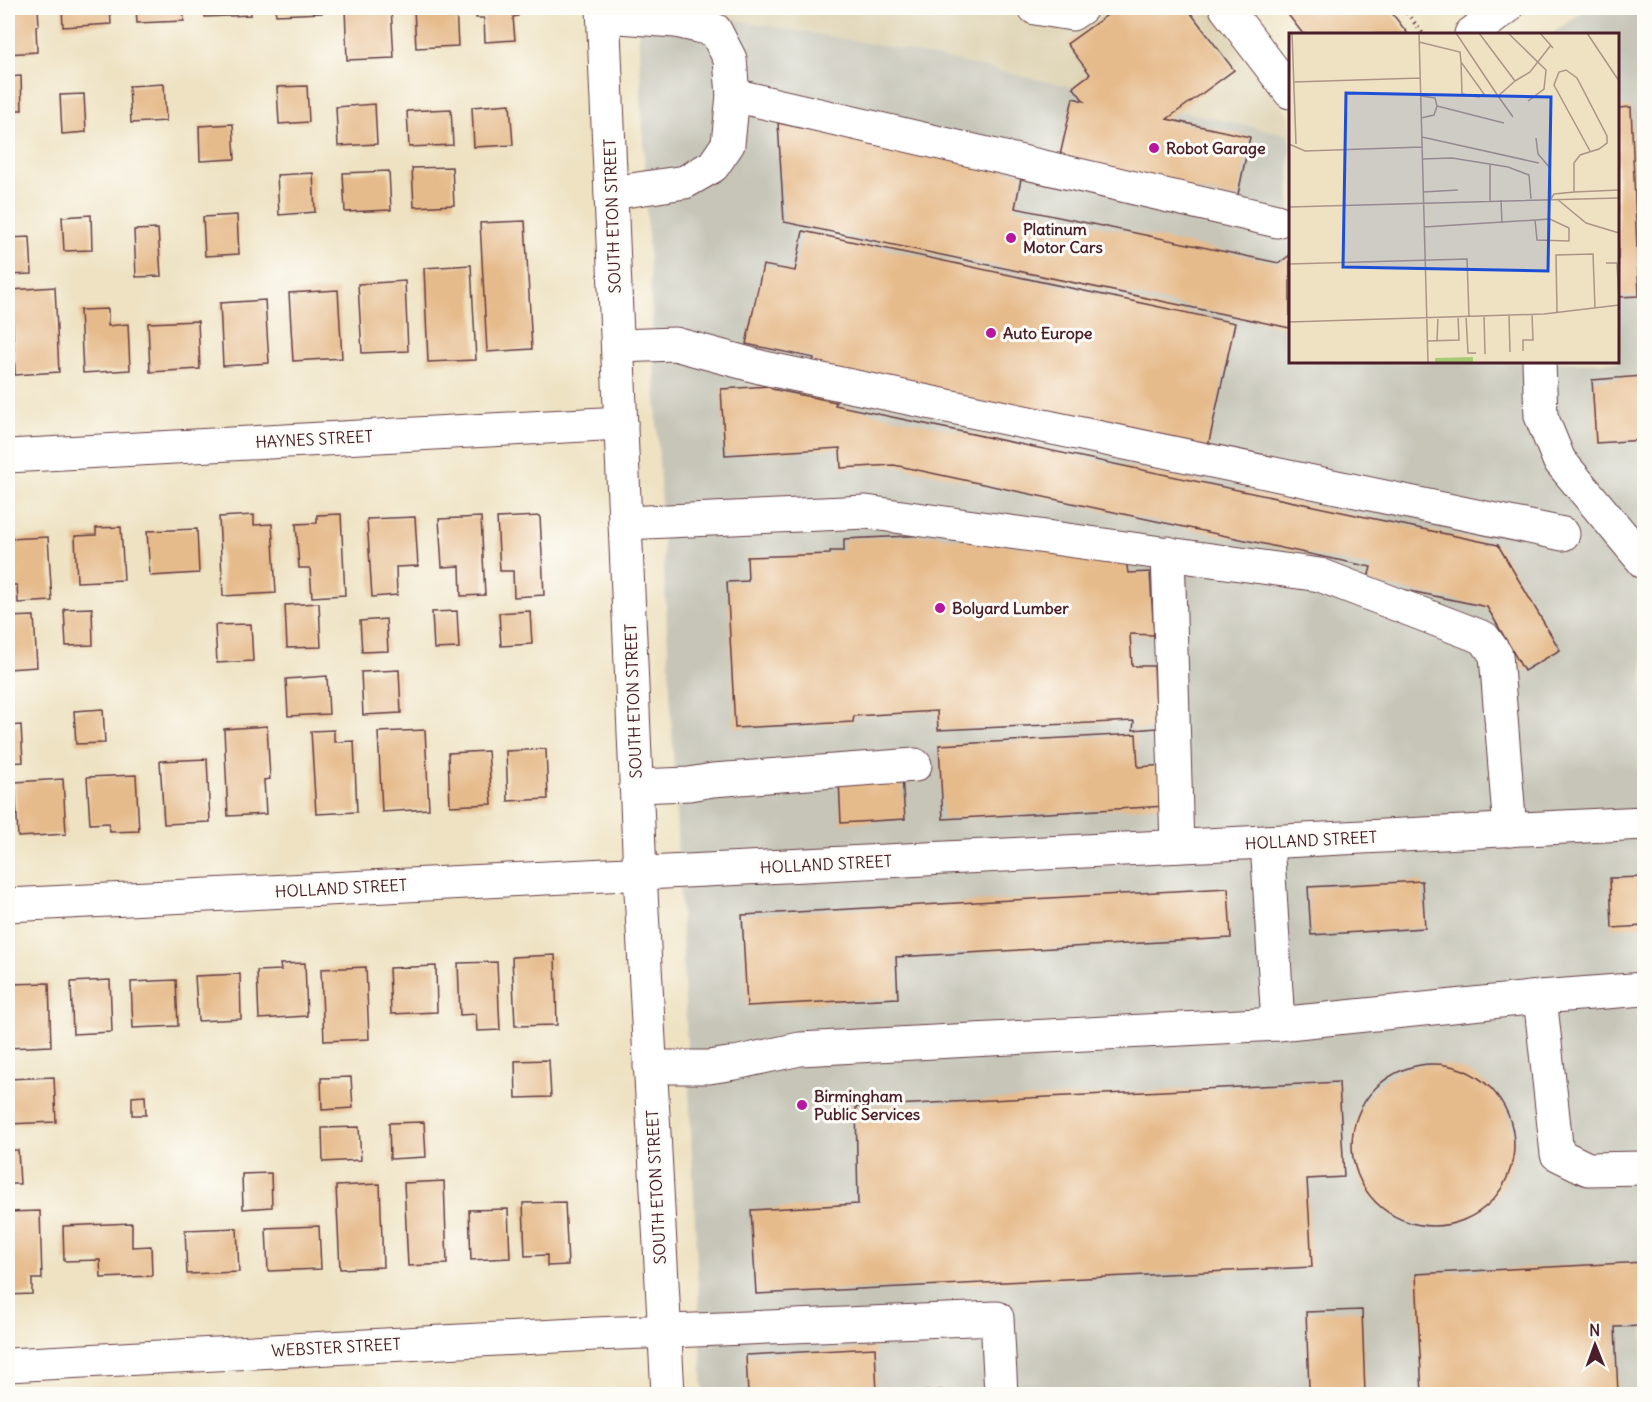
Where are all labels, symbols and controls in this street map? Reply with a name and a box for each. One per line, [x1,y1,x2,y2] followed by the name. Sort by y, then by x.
[1289,33,1619,363] inset map
[599,138,625,294] street label: SOUTH ETON STREET
[1166,138,1266,159] place label: Robot Garage
[1147,141,1161,155] marker: Robot Garage
[1023,219,1103,257] place label: Platinum Motor Cars
[1004,231,1018,245] marker: Platinum Motor Cars
[1003,323,1093,344] place label: Auto Europe
[984,326,998,340] marker: Auto Europe
[255,426,373,452] street label: HAYNES STREET
[952,598,1069,619] place label: Bolyard Lumber
[933,601,947,615] marker: Bolyard Lumber
[620,623,646,779] street label: SOUTH ETON STREET
[1244,827,1378,853] street label: HOLLAND STREET
[759,851,893,877] street label: HOLLAND STREET
[274,875,408,901] street label: HOLLAND STREET
[814,1086,920,1124] place label: Birmingham Public Services
[795,1098,809,1112] marker: Birmingham Public Services
[642,1109,670,1265] street label: SOUTH ETON STREET
[1565,1315,1625,1375] north arrow
[1589,1320,1600,1340] text: N
[271,1334,401,1360] street label: WEBSTER STREET

